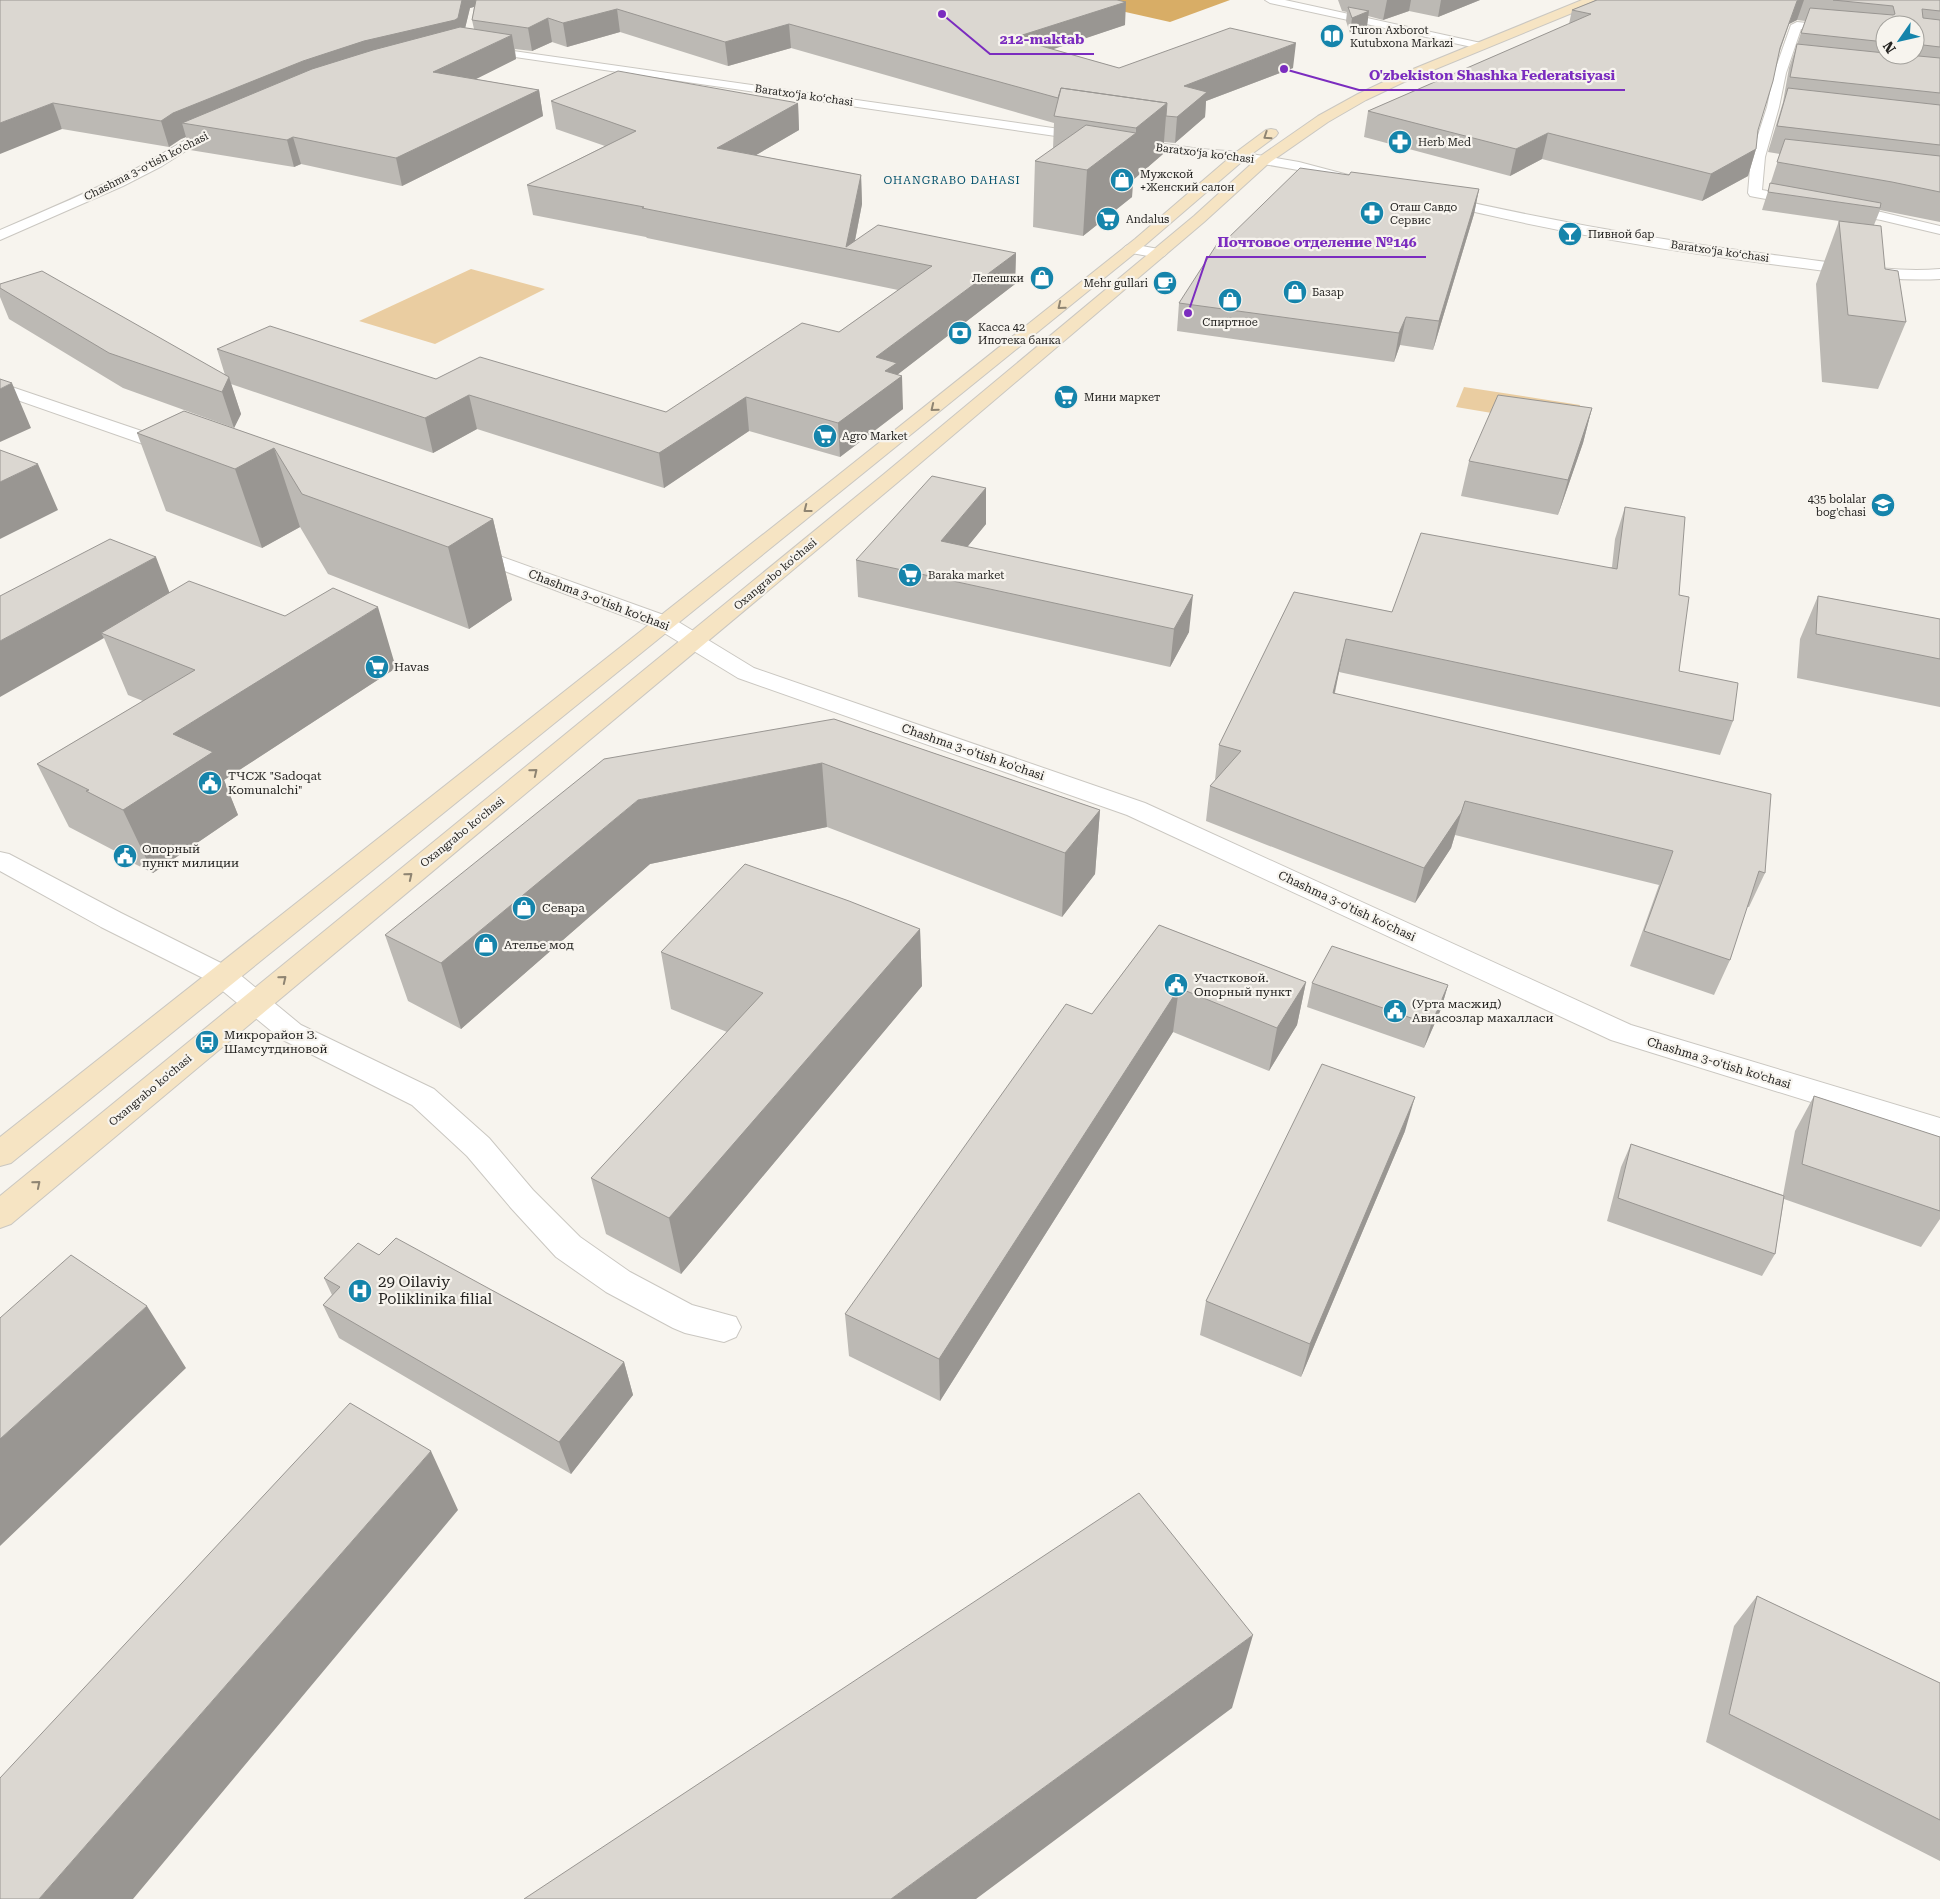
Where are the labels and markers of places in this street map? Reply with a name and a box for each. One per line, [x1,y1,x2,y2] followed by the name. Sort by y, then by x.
[1319,23,1345,49] library icon: Turon Axborot Kutubxona Markazi
[1350,24,1454,50] place label: Turon Axborot Kutubxona Markazi
[990,25,1094,54] callout: 212-maktab
[1359,61,1625,90] callout: O'zbekiston Shashka Federatsiyasi
[1387,129,1413,155] pharmacy icon: Herb Med
[1418,136,1471,149] place label: Herb Med
[1109,167,1135,193] shop icon: Мужской +Женский салон
[1140,168,1235,194] place label: Мужской +Женский салон
[1359,200,1385,226] pharmacy icon: Оташ Савдо Сервис
[1390,201,1458,227] place label: Оташ Савдо Сервис
[1095,206,1121,232] supermarket icon: Andalus
[1126,213,1169,226] place label: Andalus
[1557,221,1583,247] bar icon: Пивной бар
[1207,228,1426,257] callout: Почтовое отделение №146
[1588,228,1655,241] place label: Пивной бар
[1029,265,1055,291] shop icon: Лепешки
[1152,270,1178,296] cafe icon: Mehr gullari
[972,272,1024,285] place label: Лепешки
[1083,277,1148,290] place label: Mehr gullari
[1282,279,1308,305] shop icon: Базар
[1312,286,1344,299] place label: Базар
[1217,287,1243,313] shop icon: Спиртное
[1202,316,1258,329] place label: Спиртное
[947,320,973,346] bank icon: Касса 42 Ипотека банка
[978,321,1061,347] place label: Касса 42 Ипотека банка
[1053,384,1079,410] supermarket icon: Мини маркет
[1084,391,1160,404] place label: Мини маркет
[812,423,838,449] supermarket icon: Agro Market
[842,430,908,443] place label: Agro Market
[1870,492,1896,518] school or university icon: 435 bolalar bog'chasi
[1808,493,1866,519] place label: 435 bolalar bog'chasi
[897,562,923,588] supermarket icon: Baraka market
[928,569,1004,582] place label: Baraka market
[364,654,390,680] supermarket icon: Havas
[394,660,429,674] place label: Havas
[228,769,322,797] place label: ТЧСЖ "Sadoqat Komunalchi"
[197,770,223,796] public building icon: ТЧСЖ "Sadoqat Komunalchi"
[142,842,239,870] place label: Опорный пункт милиции
[112,843,138,869] public building icon: Опорный пункт милиции
[511,895,537,921] shop icon: Севара
[542,901,585,915] place label: Севара
[473,932,499,958] shop icon: Ателье мод
[504,938,574,952] place label: Ателье мод
[1194,971,1292,999] place label: Участковой. Опорный пункт
[1163,972,1189,998] public building icon: Участковой. Опорный пункт
[1412,997,1554,1025] place label: (Урта масжид) Авиасозлар махалласи
[1382,998,1408,1024] public building icon: (Урта масжид) Авиасозлар махалласи
[224,1028,327,1056] place label: Микрорайон З. Шамсутдиновой
[194,1029,220,1055] bus stop icon: Микрорайон З. Шамсутдиновой
[378,1273,493,1308] place label: 29 Oilaviy Poliklinika filial
[347,1278,373,1304] hospital icon: 29 Oilaviy Poliklinika filial

